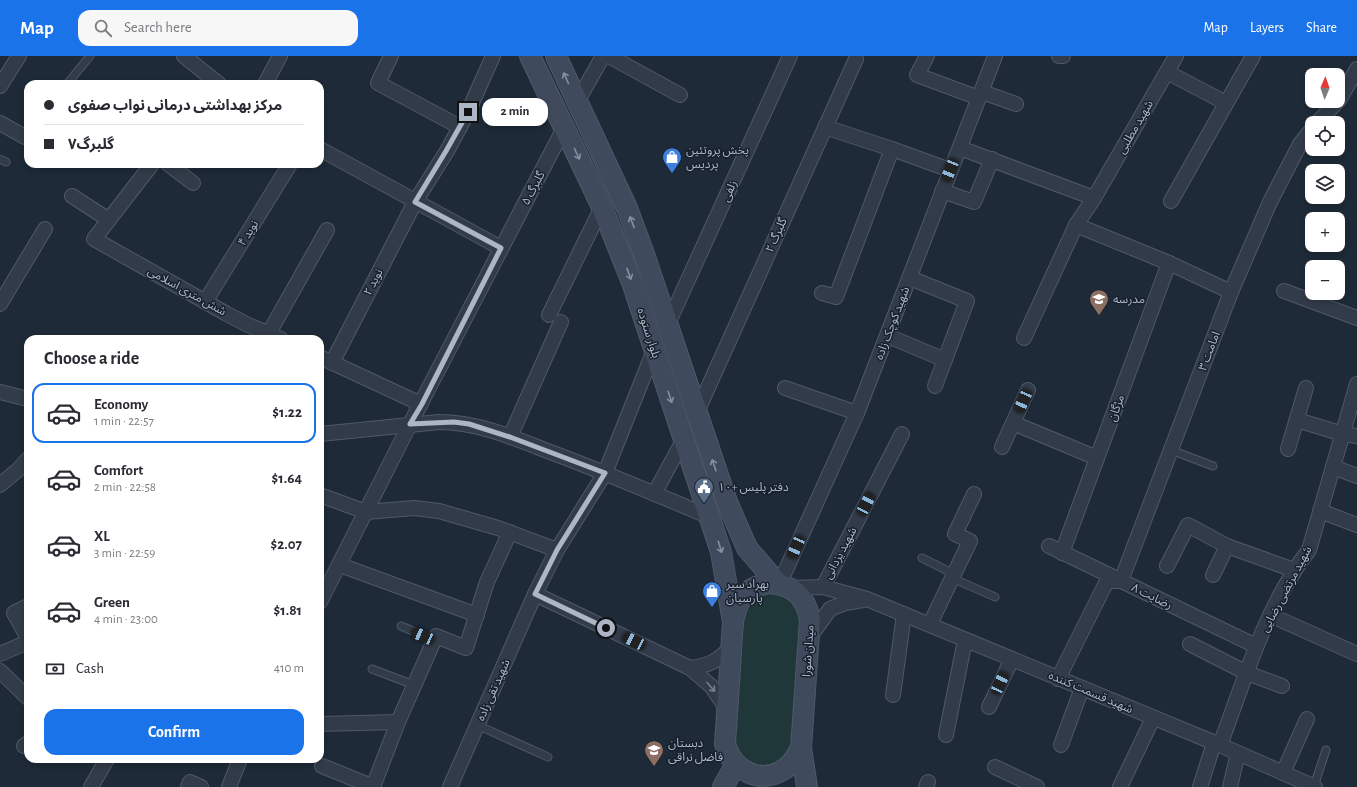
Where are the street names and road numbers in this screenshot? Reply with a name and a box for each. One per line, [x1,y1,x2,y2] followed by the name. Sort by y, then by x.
[1115,98,1156,156] street label: شهید مطلبی
[519,168,548,207] street label: گلبرگ ۵
[719,179,740,204] street label: زلفی
[763,215,790,254] street label: گلبرگ ۲
[236,218,261,249] street label: نوید ۴
[145,264,228,318] street label: شش متری اسلامی
[361,267,386,298] street label: نوید ۲
[873,285,913,362] street label: شهید کوچک زاده
[634,306,663,360] street label: بلوار ستوده
[1196,330,1222,372] street label: امامت ۳
[1106,393,1127,423] street label: مژگان
[821,525,860,581] street label: شهید یزدانی
[1258,544,1315,635] street label: شهید مرتضی رضایی
[1129,581,1174,612] street label: رضایت ۸
[800,625,817,678] street label: میدان شورا
[474,657,513,723] street label: شهید تقی زاده
[1047,669,1135,716] street label: شهید قسمت کننده

